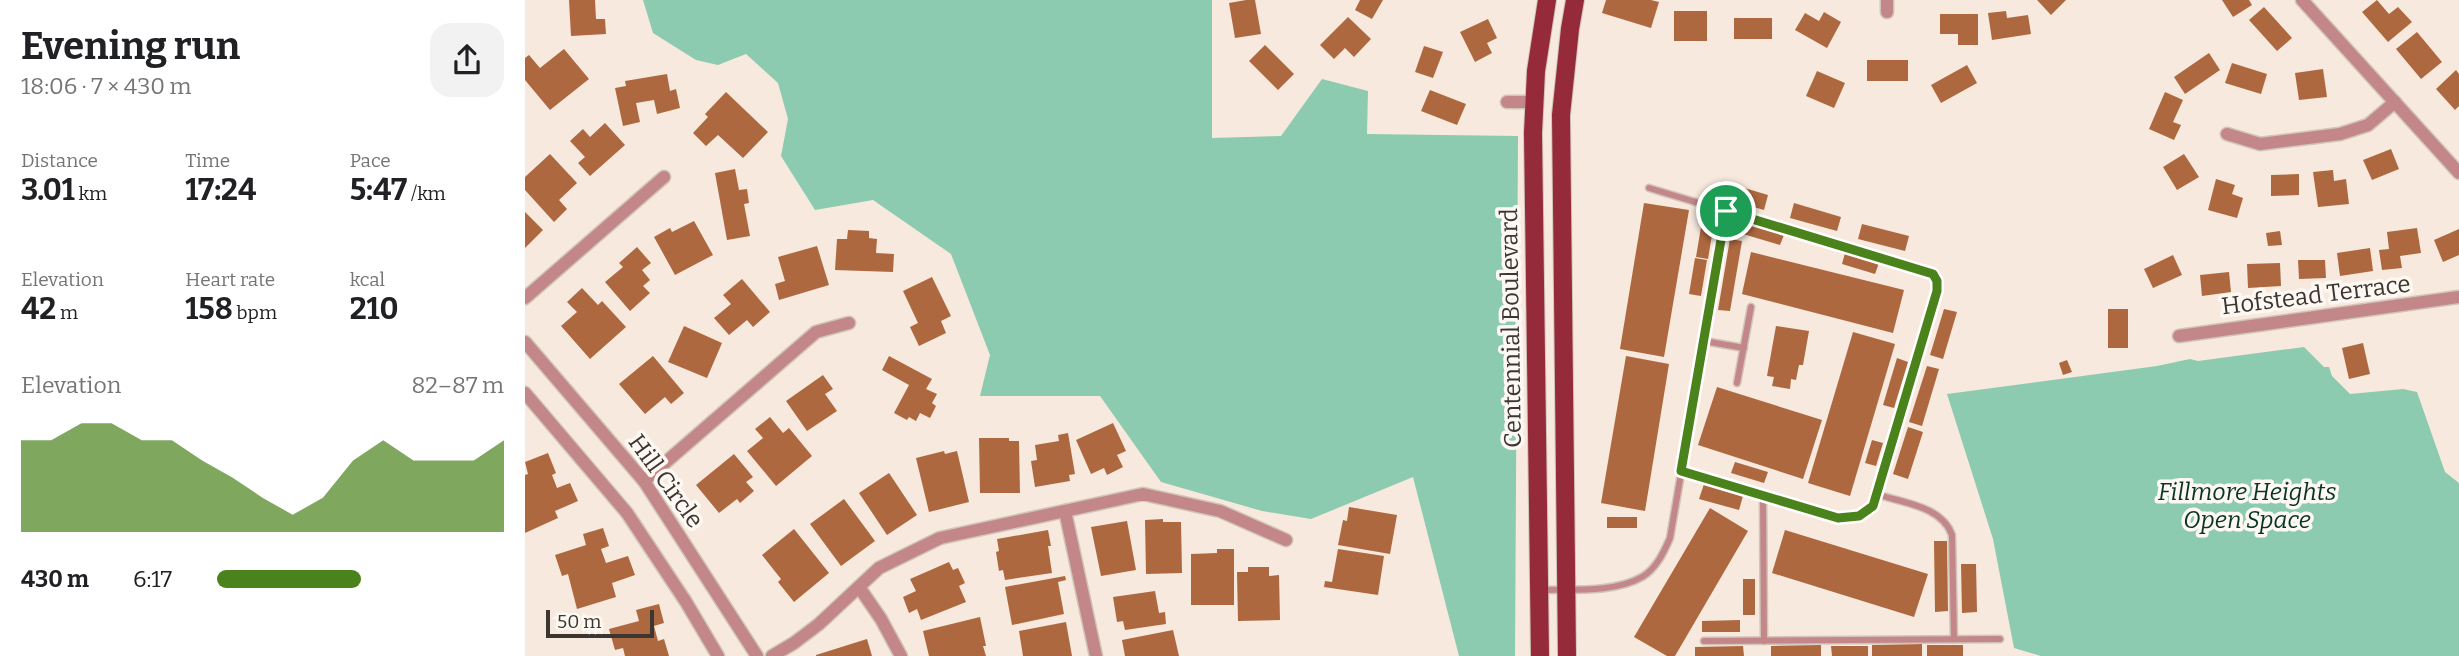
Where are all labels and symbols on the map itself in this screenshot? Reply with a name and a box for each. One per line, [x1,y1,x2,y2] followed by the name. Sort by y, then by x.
[1696,181,1756,241] pin
[1495,208,1527,448] street label: Centennial Boulevard
[2220,270,2412,320] street label: Hofstead Terrace
[623,429,709,533] street label: Hill Circle
[2158,478,2336,534] park label: Fillmore Heights Open Space
[546,607,655,639] scale bar

